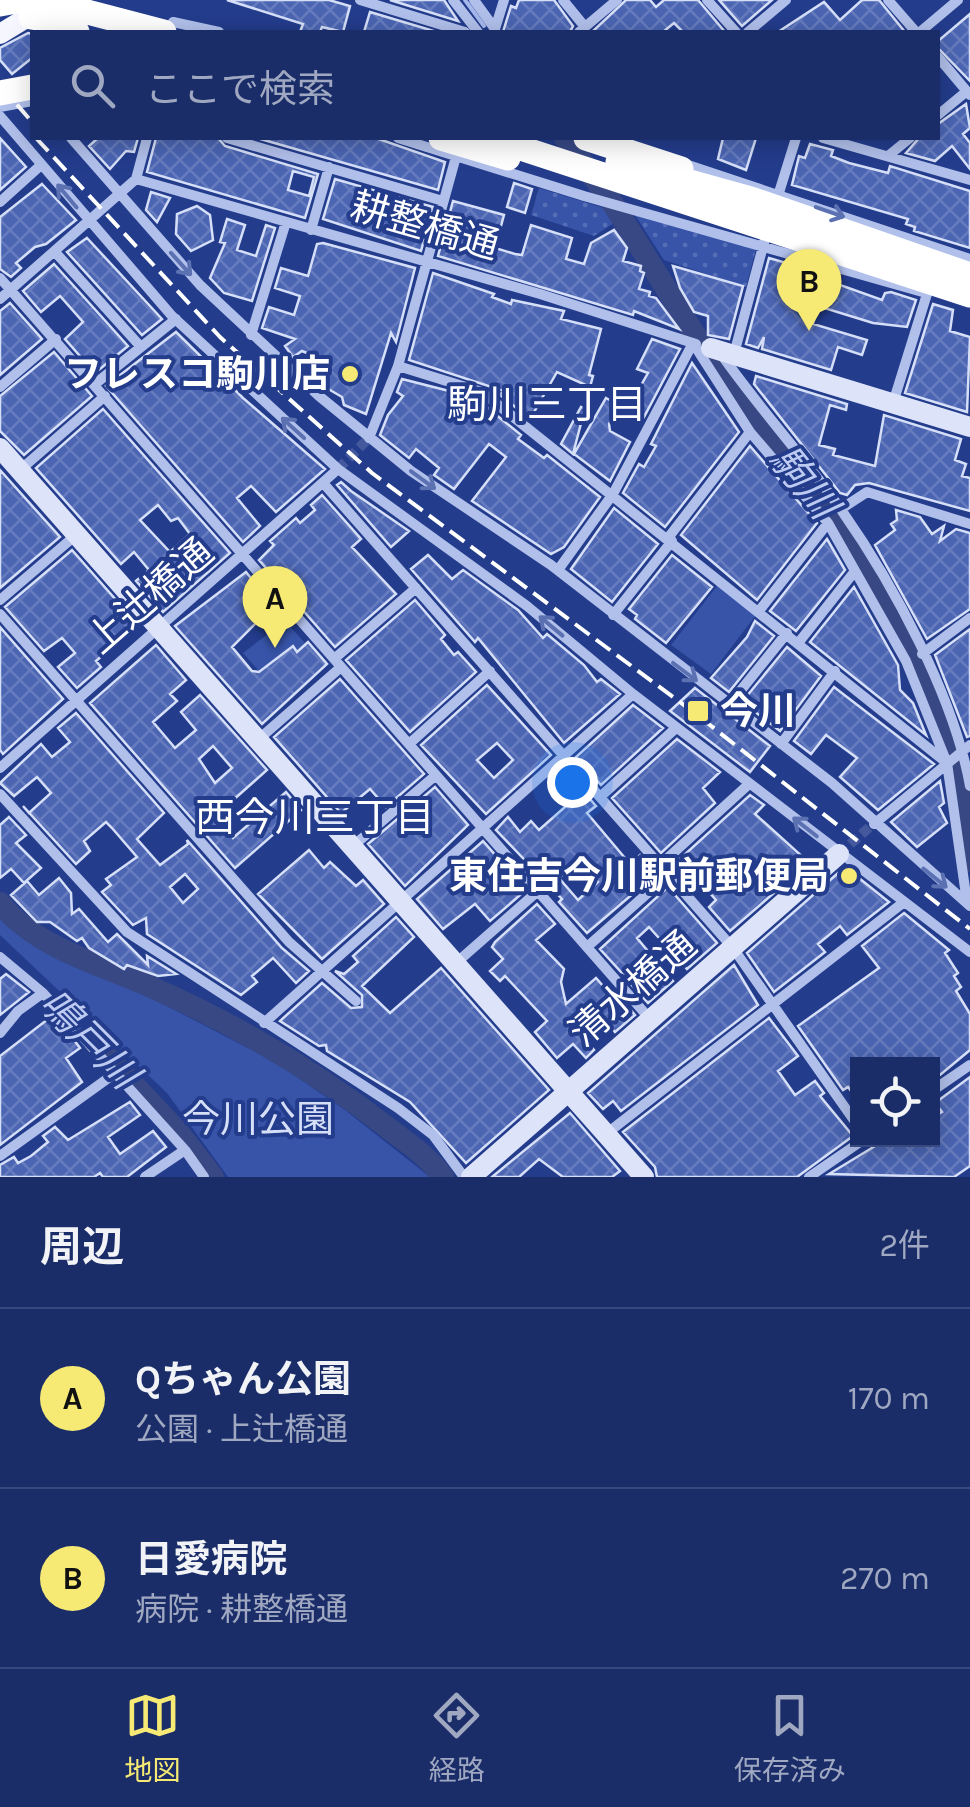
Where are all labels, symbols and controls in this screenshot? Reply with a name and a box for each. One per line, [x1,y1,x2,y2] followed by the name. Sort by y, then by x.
[30,30,940,140] search box
[65,58,120,113] icon: search
[145,67,335,112] text: ここで検索
[56,183,78,209] one-way arrow
[346,183,504,269] street label: 耕整橋通
[814,205,846,223] one-way arrow
[776,248,842,331] pin: B
[169,251,192,276] one-way arrow
[64,352,330,397] place label: フレスコ駒川店
[339,363,361,385] marker: フレスコ駒川店
[447,381,647,428] district label: 駒川三丁目
[281,417,306,440] one-way arrow
[761,436,850,531] water label: 駒川
[409,469,436,490] one-way arrow
[78,529,222,663] street label: 上辻橋通
[242,566,308,648] pin: A
[538,615,564,637] one-way arrow
[671,661,698,682] one-way arrow
[720,689,796,734] place label: 今川
[685,698,711,724] marker: 今川
[547,757,598,808] your location
[195,794,435,841] district label: 西今川三丁目
[792,817,819,838] one-way arrow
[449,854,829,899] place label: 東住吉今川駅前郵便局
[838,865,860,887] marker: 東住吉今川駅前郵便局
[922,867,948,889] one-way arrow
[561,922,705,1056] street label: 清水橋通
[30,980,151,1101] water label: 鳴戸川
[850,1057,940,1147] map controls
[850,1057,940,1147] button: locate
[182,1097,334,1142] park label: 今川公園
[40,1222,124,1272] text: 周辺
[879,1227,930,1264] text: 2件
[135,1357,351,1402] text: Qちゃん公園
[62,1380,83,1417] text: A
[848,1380,930,1417] text: 170 m
[135,1411,348,1448] text: 公園 · 上辻橋通
[135,1537,287,1582] text: 日愛病院
[62,1560,83,1597] text: B
[840,1560,930,1597] text: 270 m
[135,1591,348,1628] text: 病院 · 耕整橋通
[124,1688,180,1788] tab: 地図
[429,1688,485,1788] tab: 経路
[734,1688,846,1788] tab: 保存済み

